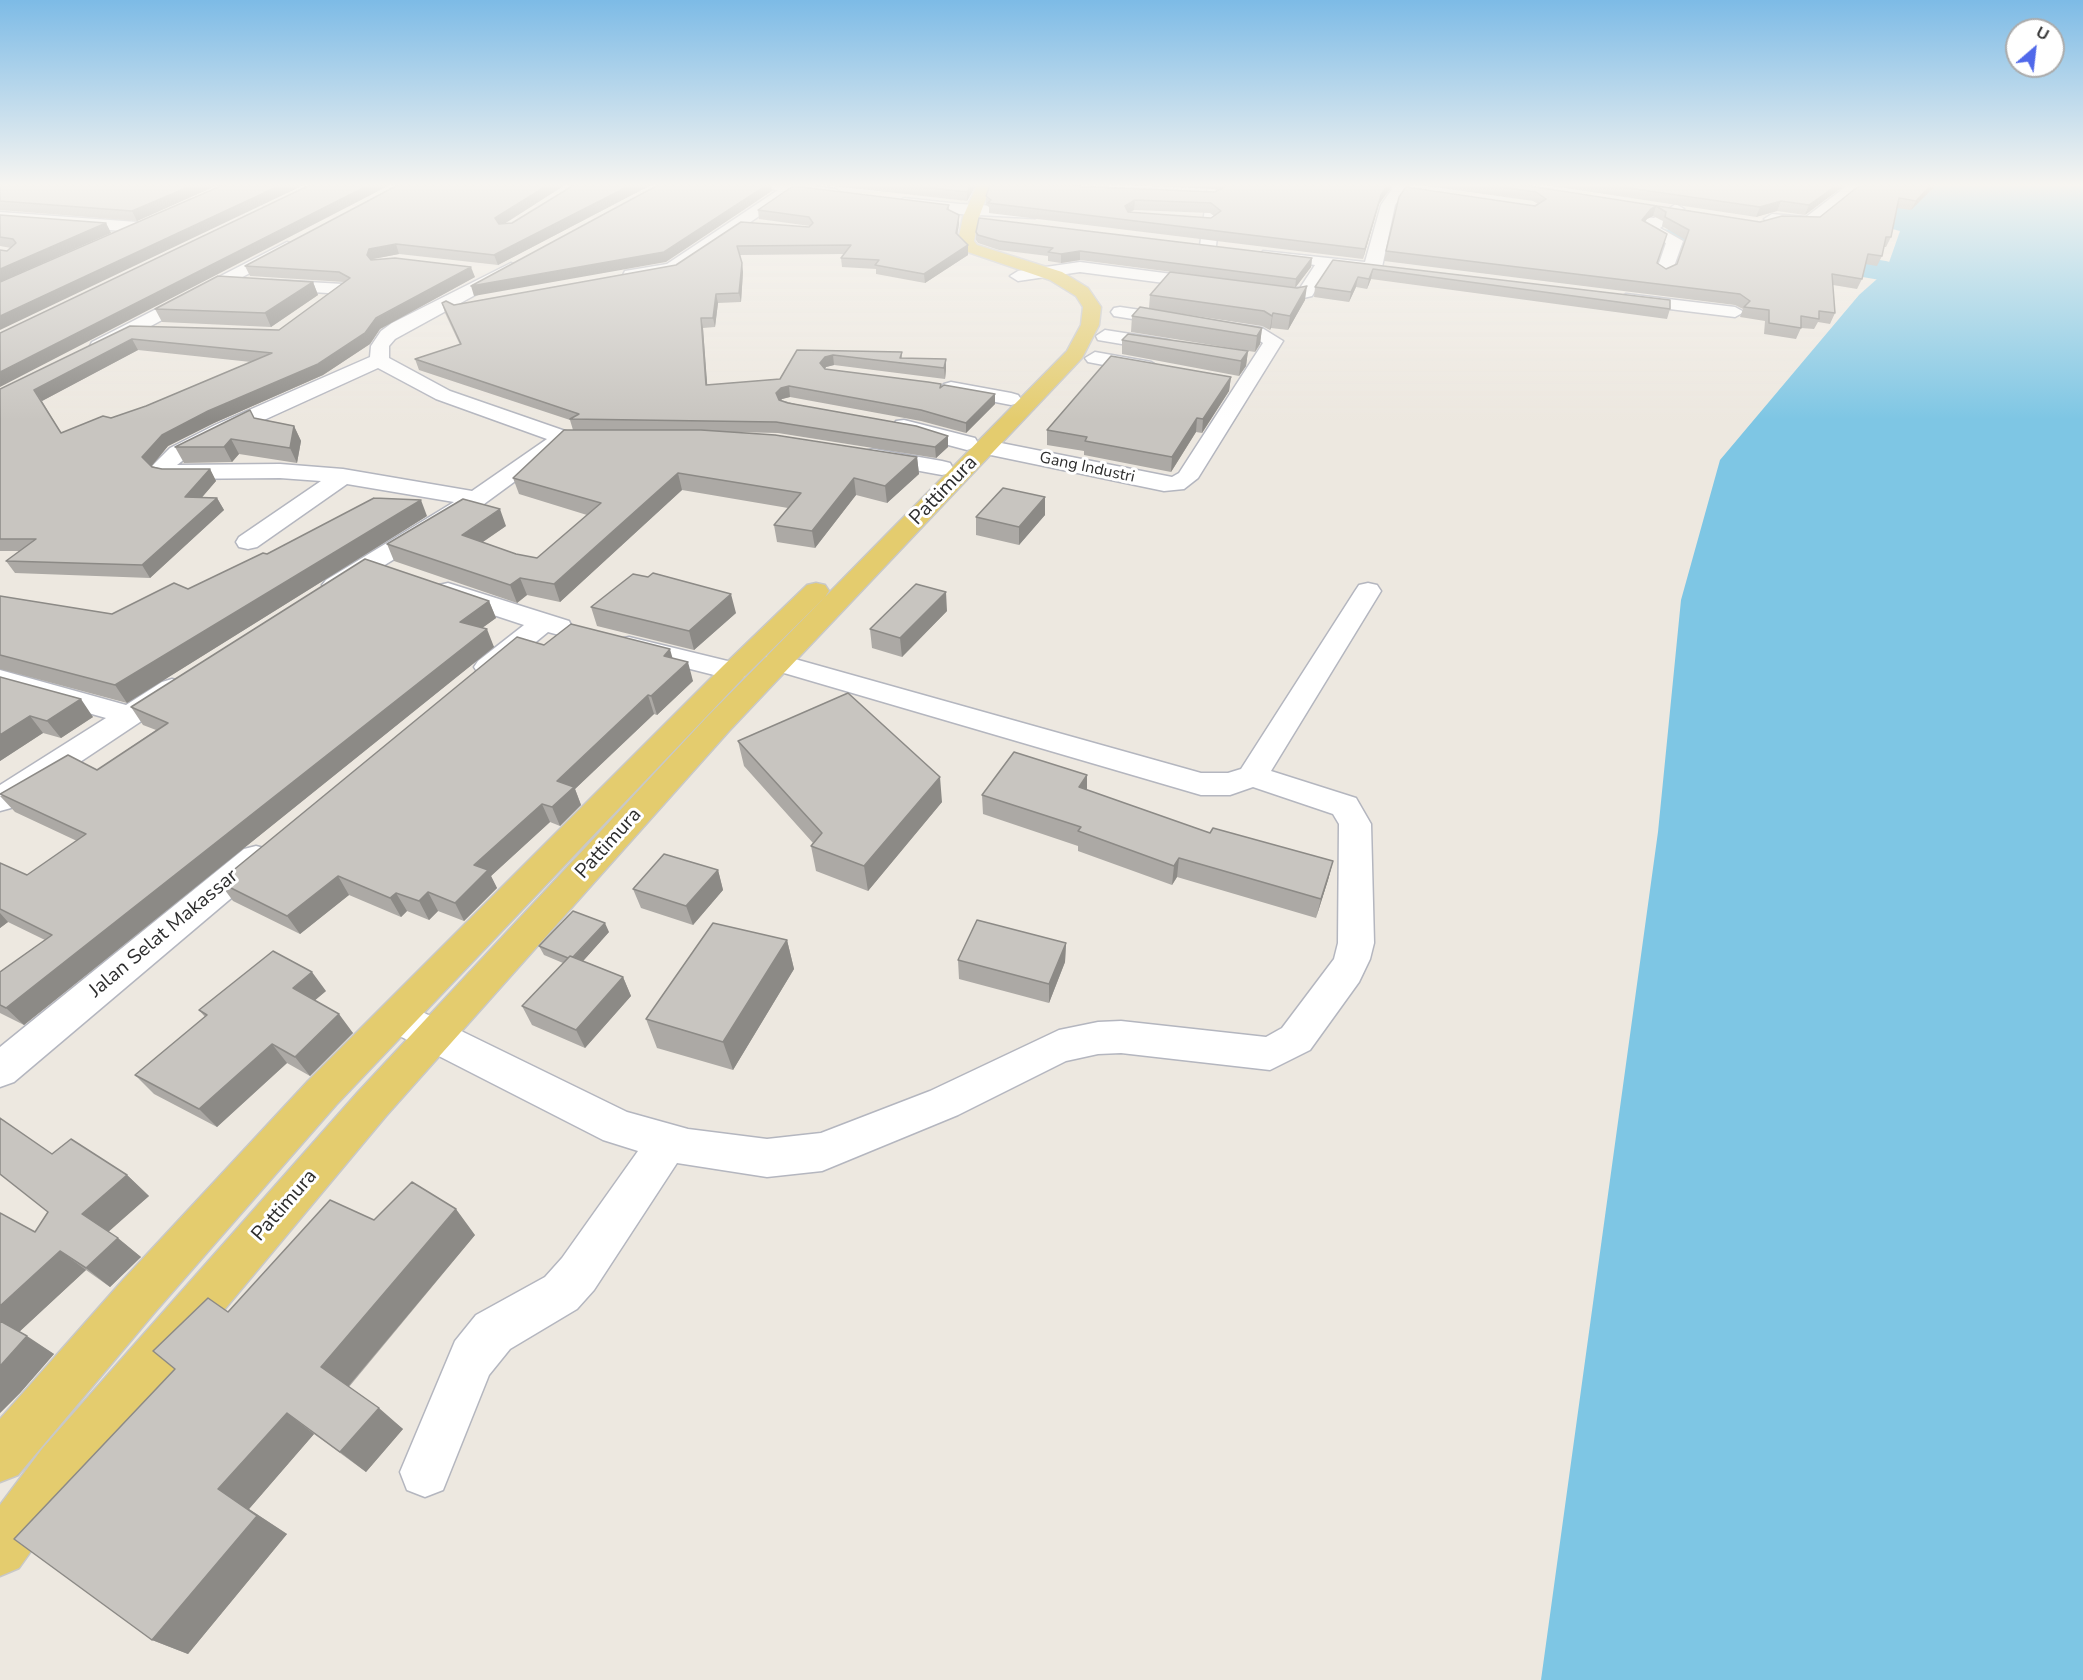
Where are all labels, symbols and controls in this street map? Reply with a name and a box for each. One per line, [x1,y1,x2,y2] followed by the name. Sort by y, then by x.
[2005,18,2065,78] north arrow
[2032,21,2053,46] text: U
[1038,449,1136,487] street label: Gang Industri
[905,451,983,531] street label: Pattimura
[571,804,647,884] street label: Pattimura
[85,865,243,1003] street label: Jalan Selat Makassar
[247,1165,323,1247] street label: Pattimura

